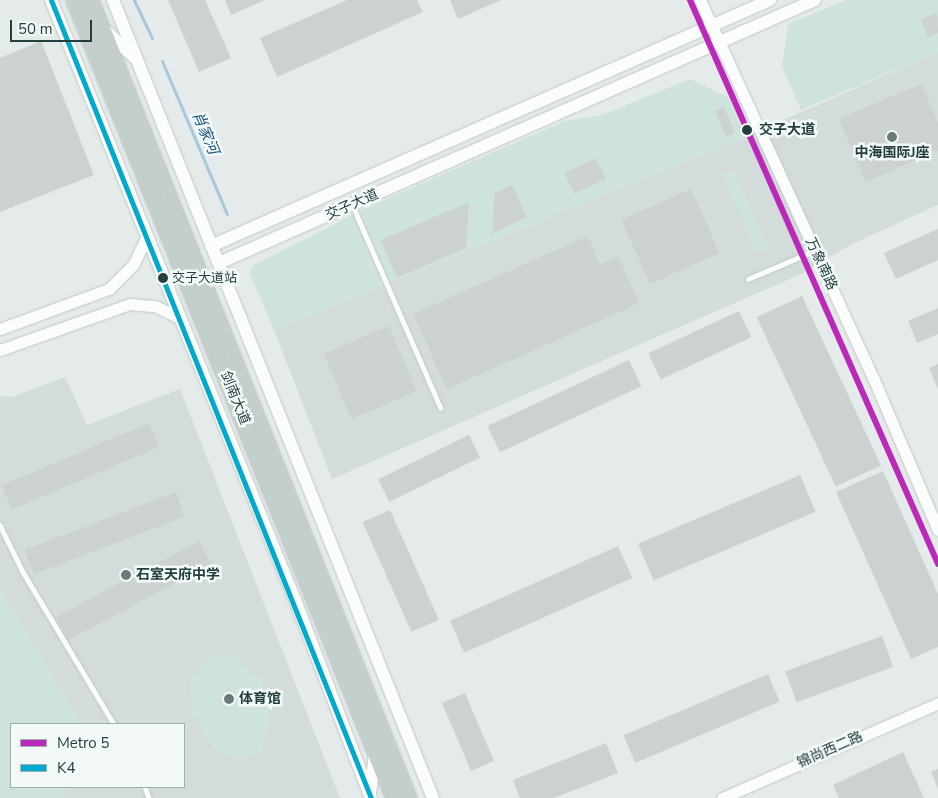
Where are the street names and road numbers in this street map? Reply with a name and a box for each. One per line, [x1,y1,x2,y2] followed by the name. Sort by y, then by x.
[323,186,381,224] street label: 交子大道
[802,235,840,293] street label: 万象南路
[217,369,253,427] street label: 剑南大道
[795,728,865,772] street label: 锦尚西二路

